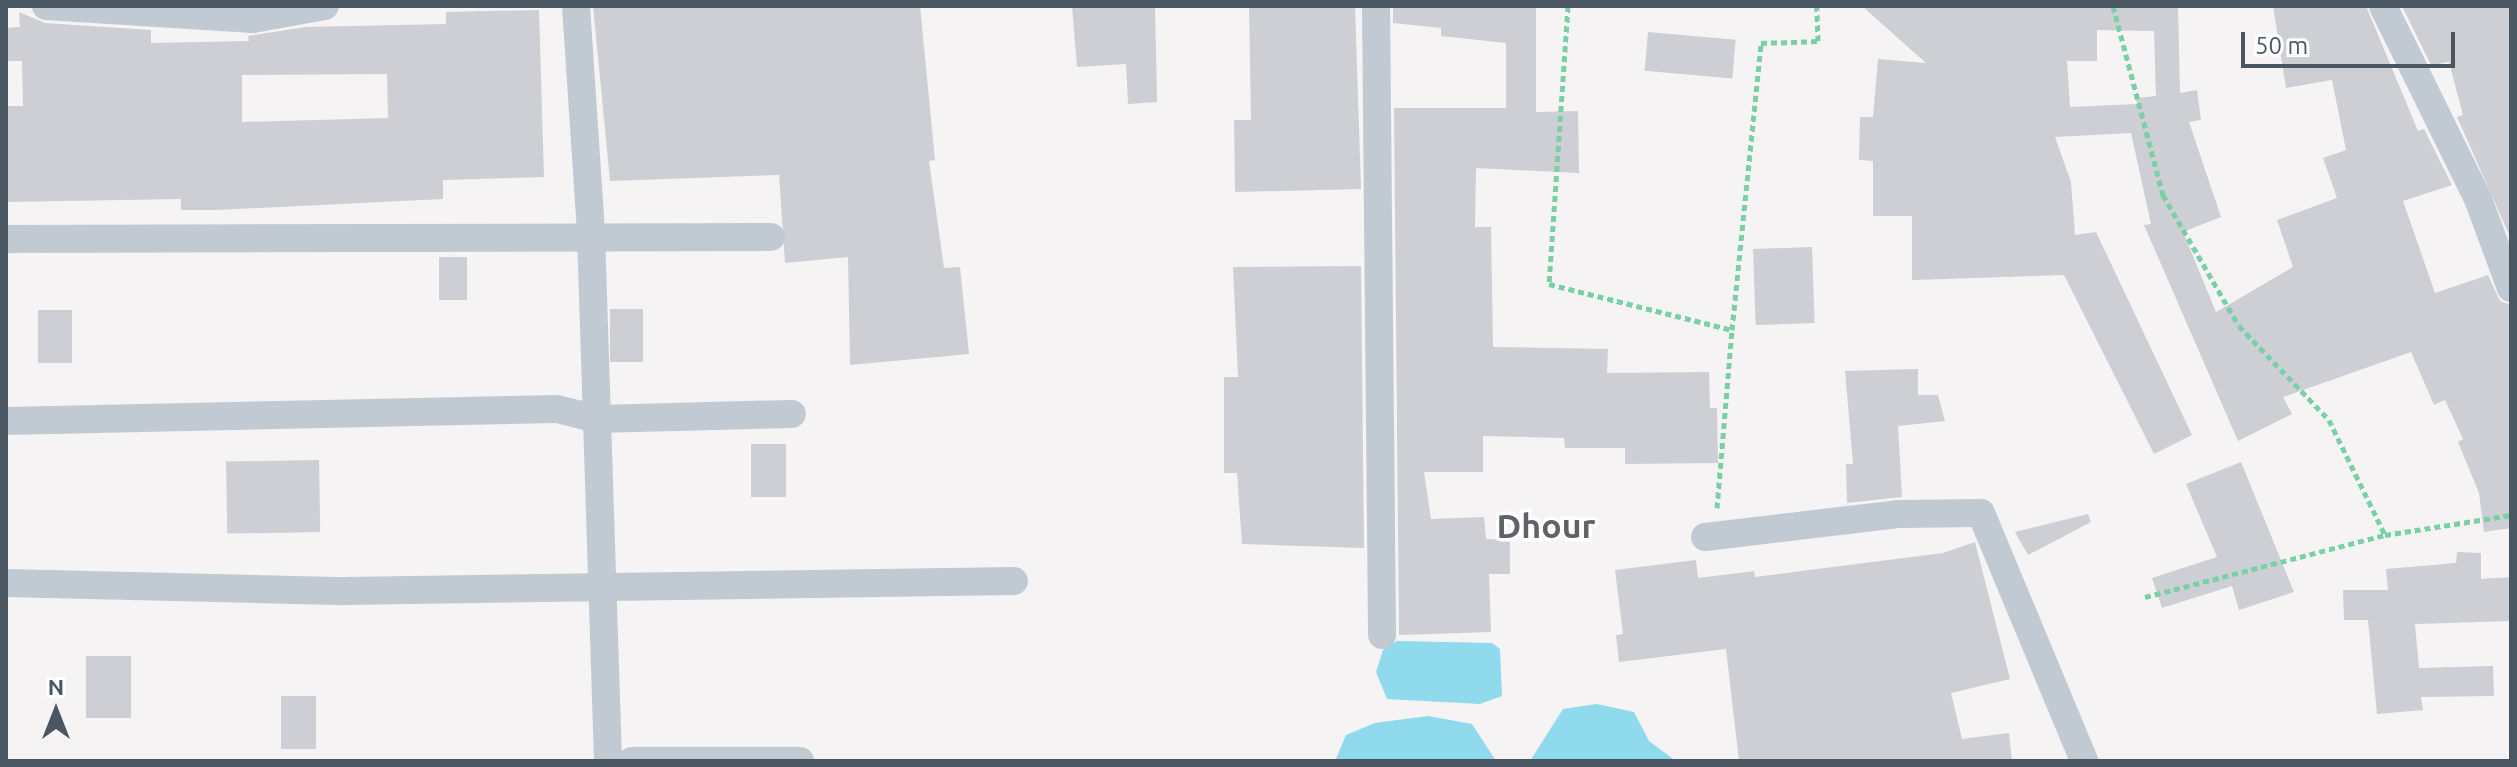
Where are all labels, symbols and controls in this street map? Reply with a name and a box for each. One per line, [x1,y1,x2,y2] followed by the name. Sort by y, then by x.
[2245,16,2459,66] scale bar
[2255,32,2308,59] text: 50 m
[1496,506,1596,546] district label: Dhour
[16,671,96,751] north arrow
[48,674,64,699] text: N

